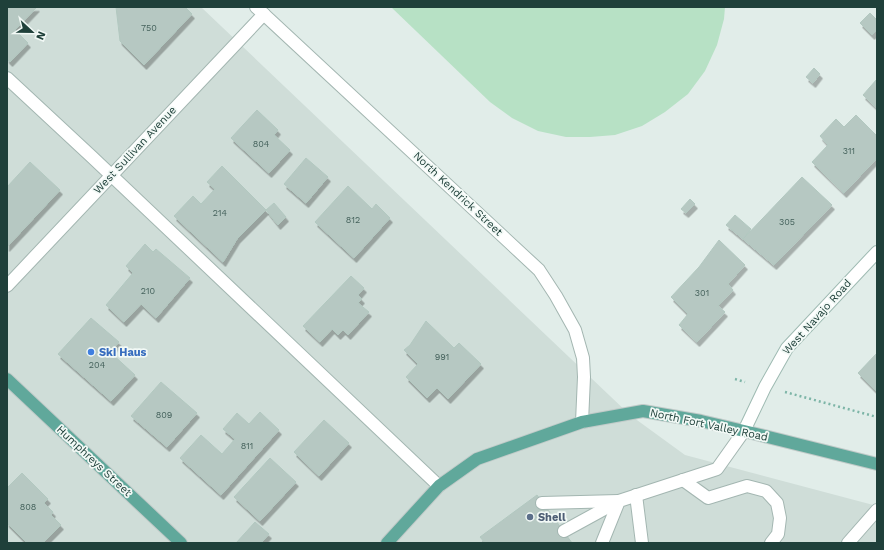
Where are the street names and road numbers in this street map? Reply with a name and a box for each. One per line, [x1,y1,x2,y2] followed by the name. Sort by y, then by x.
[91,104,179,196] street label: West Sullivan Avenue
[411,149,506,239] street label: North Kendrick Street
[780,277,854,357] street label: West Navajo Road
[649,406,769,444] street label: North Fort Valley Road
[54,423,134,499] street label: Humphreys Street

